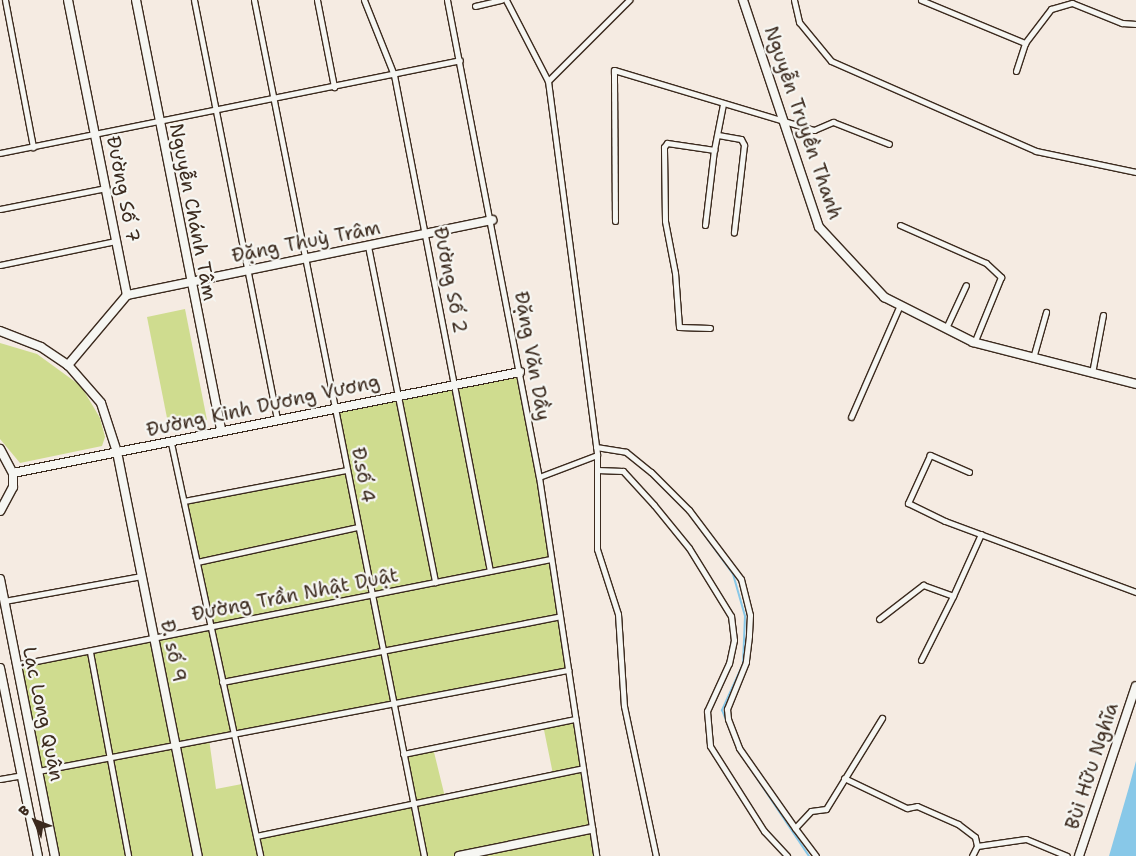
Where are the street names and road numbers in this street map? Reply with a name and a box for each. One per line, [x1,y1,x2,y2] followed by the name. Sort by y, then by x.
[759,23,847,223] street label: Nguyễn Truyền Thanh
[165,121,221,303] street label: Nguyễn Chánh Tâm
[102,134,144,244] street label: Đường Số 7
[230,216,382,268] street label: Đặng Thuỳ Trâm
[429,225,471,335] street label: Đường Số 2
[509,290,555,422] street label: Đặng Văn Dầy
[144,370,382,442] street label: Đường Kinh Dương Vương
[346,445,380,505] street label: Đ.số 4
[190,564,400,626] street label: Đường Trần Nhật Duật
[155,618,191,684] street label: Đ. số 9
[18,645,68,783] street label: Lạc Long Quân
[1061,700,1123,832] street label: Bùi Hữu Nghĩa

